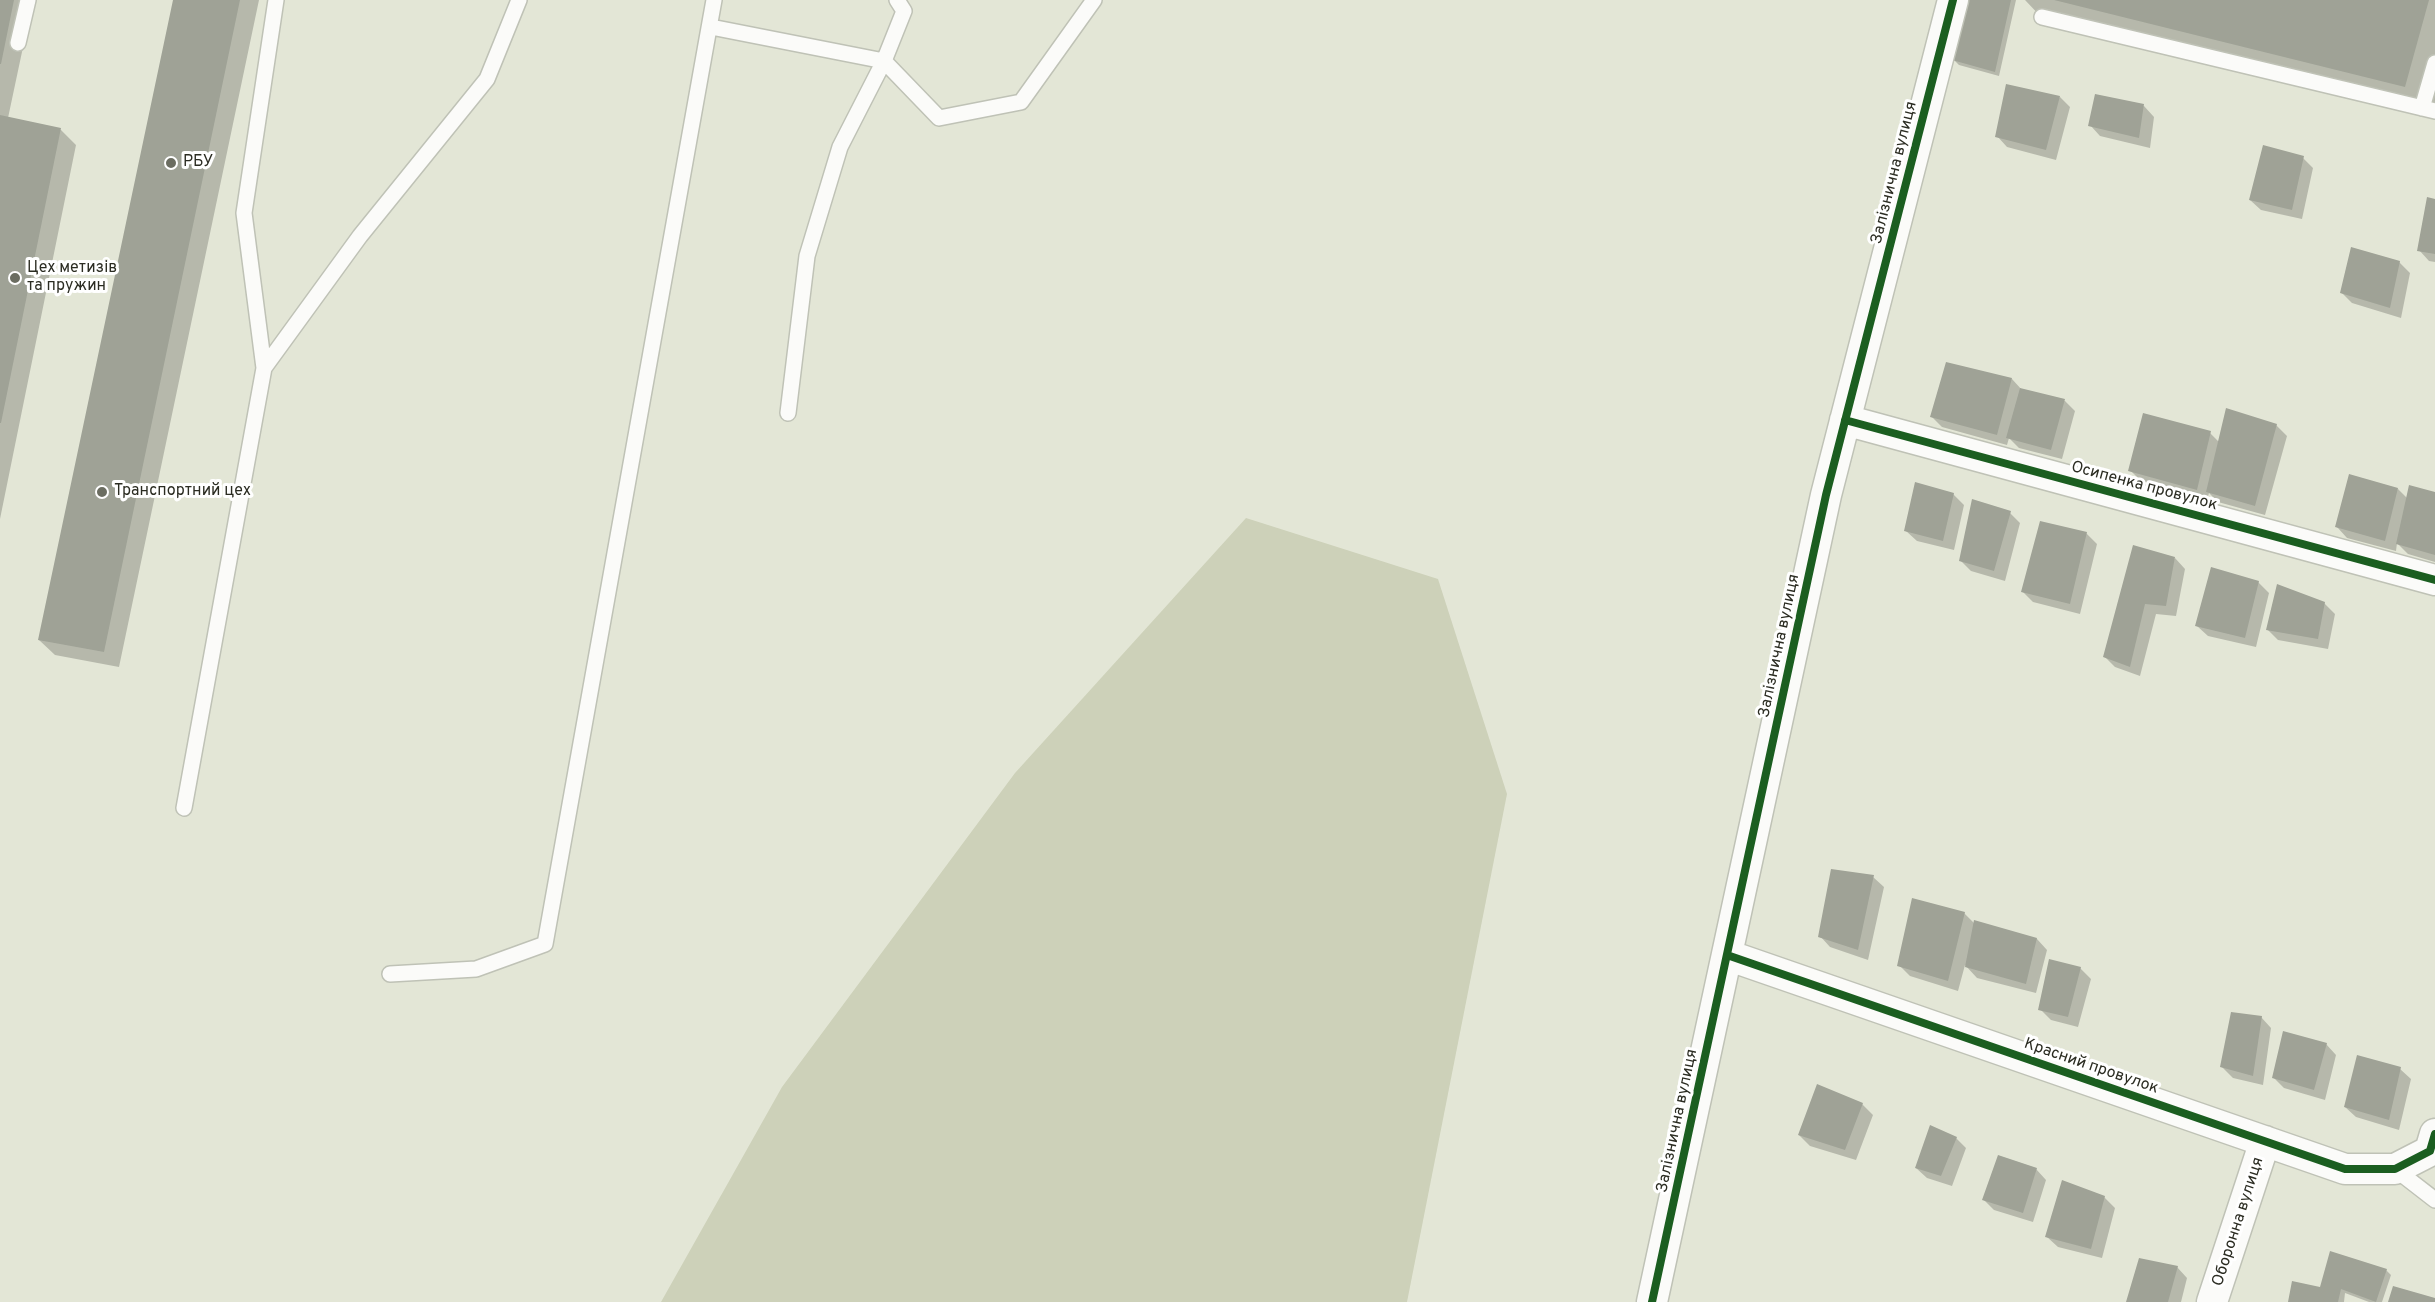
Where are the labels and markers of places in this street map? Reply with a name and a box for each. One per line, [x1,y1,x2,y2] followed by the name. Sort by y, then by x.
[183,153,213,173] place label: РБУ
[164,156,178,170] marker: РБУ
[27,259,117,297] place label: Цех метизів та пружин
[8,271,22,285] marker: Цех метизів та пружин
[114,482,251,502] place label: Транспортний цех
[95,485,109,499] marker: Транспортний цех

